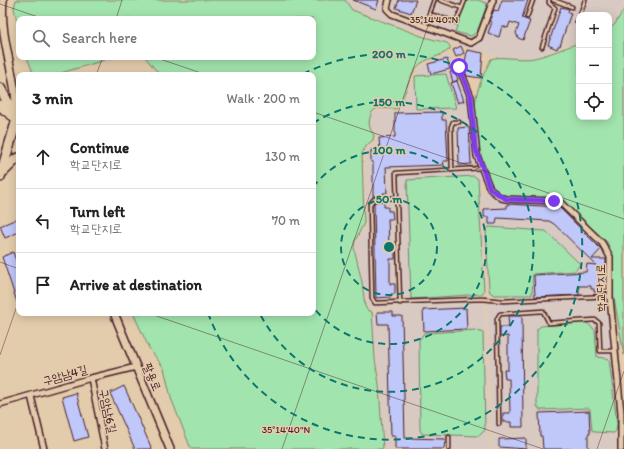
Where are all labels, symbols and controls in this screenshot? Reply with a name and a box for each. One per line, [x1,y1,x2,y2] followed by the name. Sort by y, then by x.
[576,12,612,120] map controls
[576,12,612,48] button: +
[410,13,459,26] text: 35°14'40"N
[16,16,316,60] search box
[30,27,52,49] icon: search
[62,29,137,47] text: Search here
[372,47,407,61] text: 200 m
[576,48,612,84] button: −
[450,58,468,76] route start
[576,84,612,120] button: locate
[32,88,73,108] text: 3 min
[227,91,300,106] text: Walk · 200 m
[373,95,406,109] text: 150 m
[70,139,129,157] text: Continue
[372,143,406,157] text: 100 m
[32,146,54,168] icon: ahead
[265,149,300,164] text: 130 m
[70,157,122,172] text: 학교단지로
[376,192,403,206] text: 50 m
[545,192,563,210] route end
[70,203,125,221] text: Turn left
[32,210,54,232] icon: left
[272,213,300,228] text: 70 m
[70,221,122,236] text: 학교단지로
[382,240,396,254] centre of rings
[594,264,608,312] street label: 학교단지로
[32,274,54,296] icon: arrive
[70,276,202,294] text: Arrive at destination
[140,361,164,393] street label: 팔용로
[41,362,89,388] street label: 구암남4길
[96,388,120,435] street label: 구암남6길
[262,423,311,436] text: 35°14'40"N

